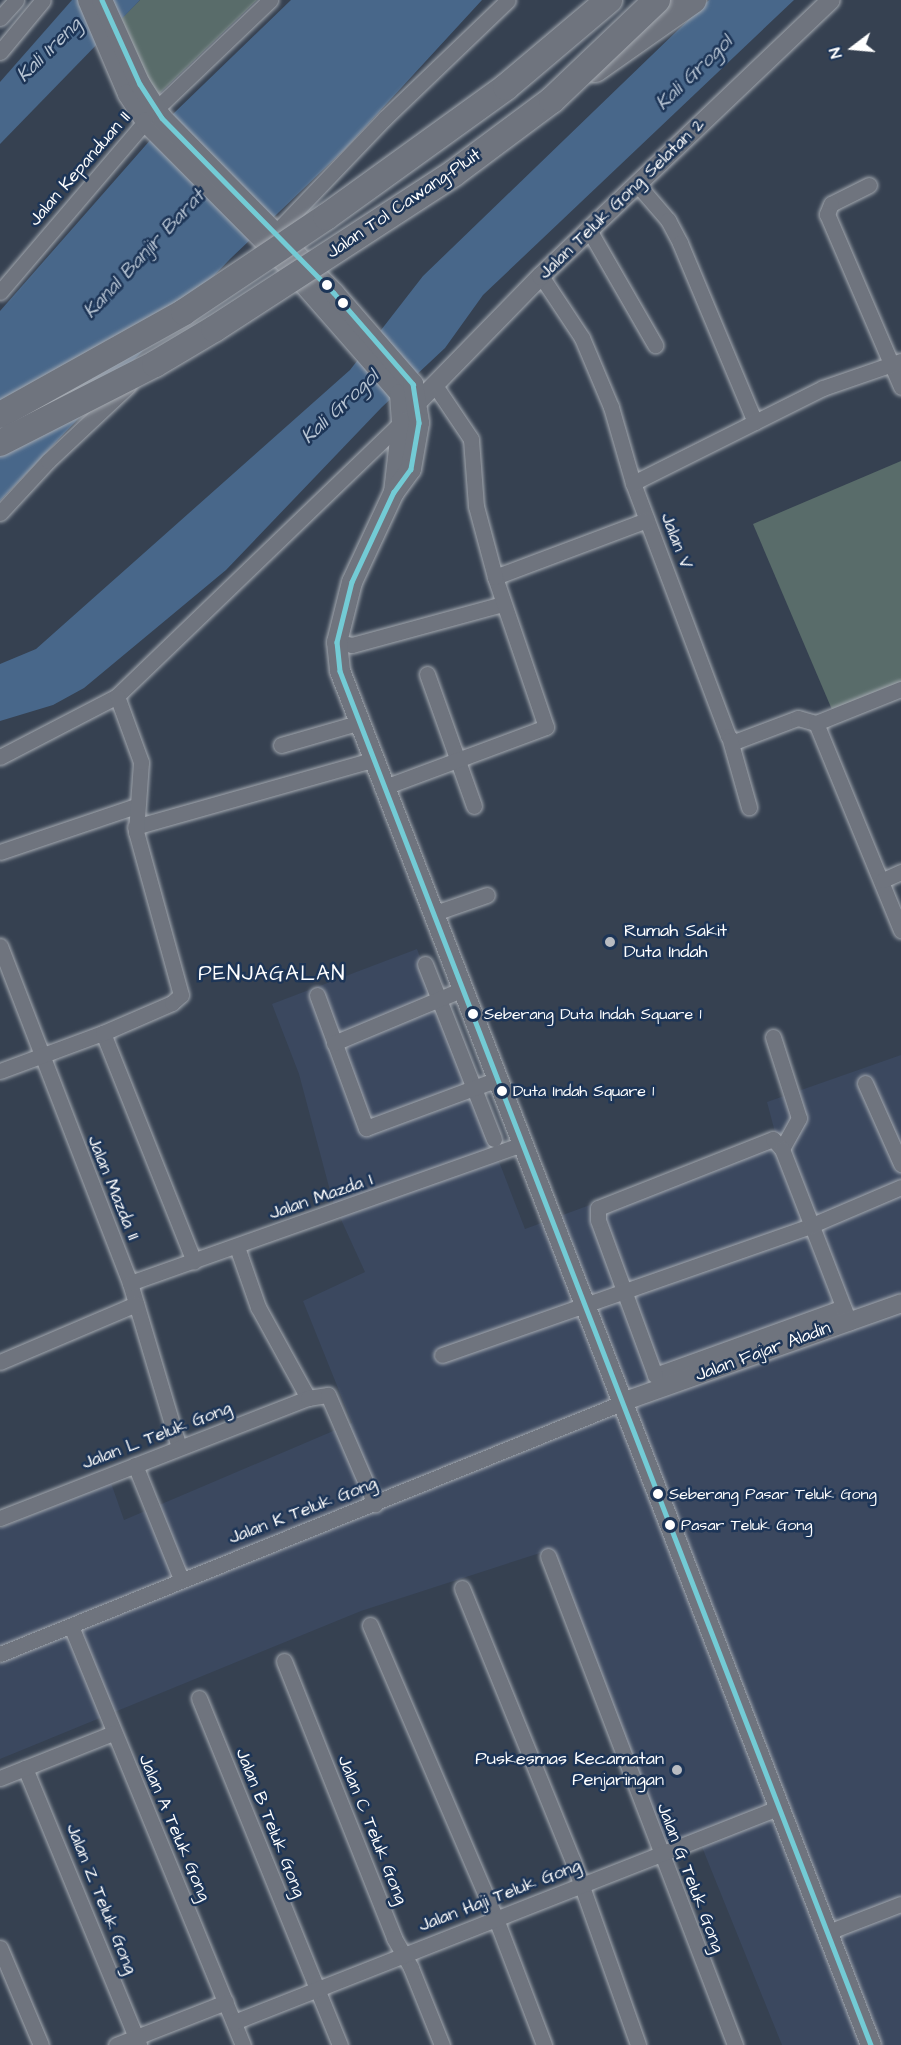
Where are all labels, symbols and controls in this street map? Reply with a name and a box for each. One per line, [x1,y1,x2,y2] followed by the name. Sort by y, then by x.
[12,13,86,87] water label: Kali Ireng
[823,18,883,78] north arrow
[651,31,737,115] water label: Kali Grogol
[824,45,848,61] text: N
[24,107,136,231] street label: Jalan Kepanduan II
[535,114,709,284] street label: Jalan Teluk Gong Selatan 2
[323,144,485,264] street label: Jalan Tol Cawang–Pluit
[78,185,210,323] water label: Kanal Banjir Barat
[321,279,333,291] unlabelled marker
[337,297,349,309] unlabelled marker
[296,365,384,449] water label: Kali Grogol
[655,510,697,572] street label: Jalan V
[624,921,727,964] place label: Rumah Sakit Duta Indah
[601,933,619,951] marker: Rumah Sakit Duta Indah
[198,961,346,987] district label: PENJAGALAN
[484,1004,702,1024] place label: Seberang Duta Indah Square 1
[467,1008,479,1020] marker: Seberang Duta Indah Square 1
[513,1081,654,1101] place label: Duta Indah Square 1
[496,1085,508,1097] marker: Duta Indah Square 1
[82,1133,144,1243] street label: Jalan Mazda II
[266,1169,376,1225] street label: Jalan Mazda I
[692,1317,834,1387] street label: Jalan Fajar Aladin
[79,1397,235,1475] street label: Jalan L Teluk Gong
[226,1473,380,1549] street label: Jalan K Teluk Gong
[669,1484,877,1504] place label: Seberang Pasar Teluk Gong
[652,1488,664,1500] marker: Seberang Pasar Teluk Gong
[681,1515,813,1535] place label: Pasar Teluk Gong
[664,1519,676,1531] marker: Pasar Teluk Gong
[230,1745,310,1901] street label: Jalan B Teluk Gong
[475,1749,664,1792] place label: Puskesmas Kecamatan Penjaringan
[133,1751,215,1905] street label: Jalan A Teluk Gong
[332,1752,412,1908] street label: Jalan C Teluk Gong
[668,1761,686,1779] marker: Puskesmas Kecamatan Penjaringan
[651,1800,729,1956] street label: Jalan G Teluk Gong
[61,1821,141,1977] street label: Jalan Z Teluk Gong
[416,1855,584,1937] street label: Jalan Haji Teluk Gong

